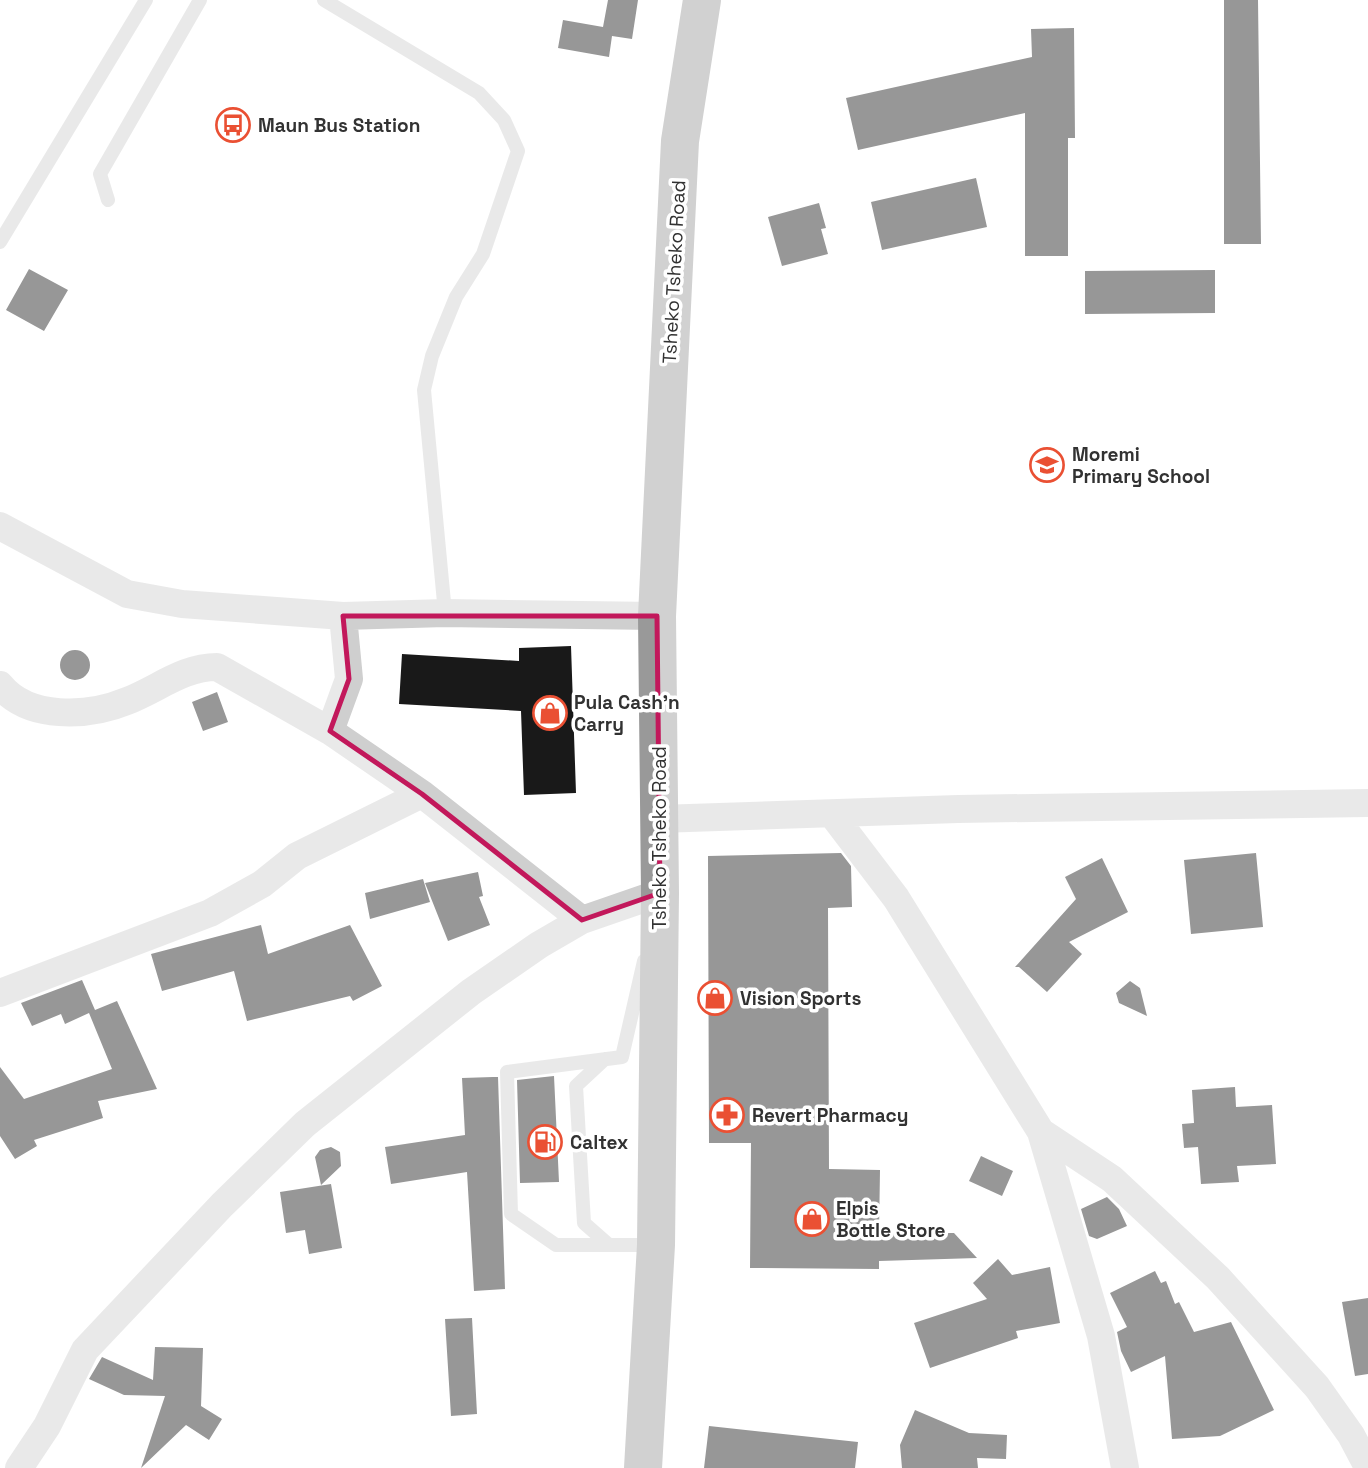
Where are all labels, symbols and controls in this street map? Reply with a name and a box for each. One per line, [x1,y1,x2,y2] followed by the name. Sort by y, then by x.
[214,106,252,144] bus stop icon: Maun Bus Station
[258,113,420,138] place label: Maun Bus Station
[657,180,691,364] street label: Tsheko Tsheko Road
[1072,442,1210,489] place label: Moremi Primary School
[1028,446,1066,484] school or university icon: Moremi Primary School
[574,690,680,737] place label: Pula Cash'n Carry
[531,694,569,732] shop icon: Pula Cash'n Carry
[647,746,672,930] street label: Tsheko Tsheko Road
[696,979,734,1017] shop icon: Vision Sports
[740,986,861,1011] place label: Vision Sports
[708,1096,746,1134] pharmacy icon: Revert Pharmacy
[752,1103,908,1128] place label: Revert Pharmacy
[526,1123,564,1161] fuel station icon: Caltex
[570,1130,628,1155] place label: Caltex
[836,1196,946,1243] place label: Elpis Bottle Store
[793,1200,831,1238] shop icon: Elpis Bottle Store

